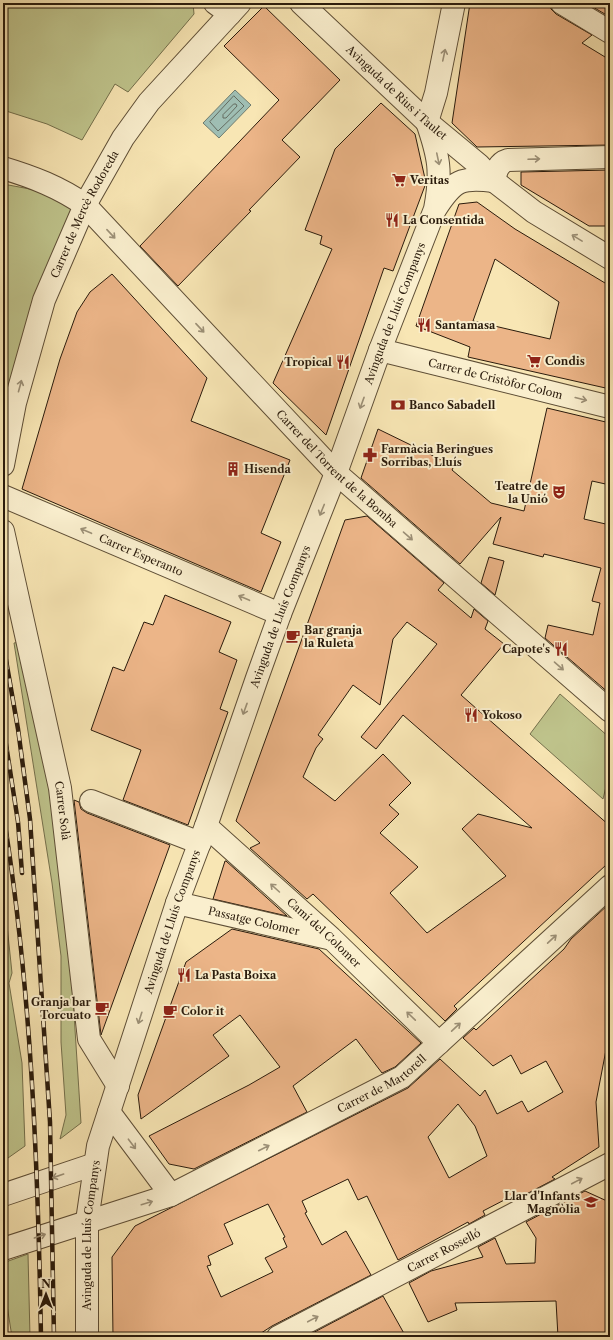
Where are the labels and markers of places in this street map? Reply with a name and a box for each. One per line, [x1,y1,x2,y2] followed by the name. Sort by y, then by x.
[391,172,407,188] supermarket icon: Veritas
[409,173,449,187] place label: Veritas
[384,212,400,228] restaurant icon: La Consentida
[403,213,485,227] place label: La Consentida
[416,317,432,333] restaurant icon: Santamasa
[435,318,496,332] place label: Santamasa
[526,353,542,369] supermarket icon: Condis
[335,354,351,370] restaurant icon: Tropical
[545,354,585,368] place label: Condis
[284,355,332,369] place label: Tropical
[390,397,406,413] bank icon: Banco Sabadell
[409,398,496,412] place label: Banco Sabadell
[381,442,493,469] place label: Farmàcia Beringues Sorribas, Lluís
[362,447,378,463] pharmacy icon: Farmàcia Beringues Sorribas, Lluís
[225,461,241,477] building icon: Hisenda
[244,462,292,476] place label: Hisenda
[495,479,548,506] place label: Teatre de la Unió
[551,484,567,500] theatre icon: Teatre de la Unió
[304,623,363,650] place label: Bar granja la Ruleta
[285,628,301,644] cafe icon: Bar granja la Ruleta
[553,641,569,657] restaurant icon: Capote's
[502,642,550,656] place label: Capote's
[463,707,479,723] restaurant icon: Yokoso
[481,708,522,722] place label: Yokoso
[176,967,192,983] restaurant icon: La Pasta Boixa
[195,968,277,982] place label: La Pasta Boixa
[31,995,92,1022] place label: Granja bar Torcuato
[94,1000,110,1016] cafe icon: Granja bar Torcuato
[162,1003,178,1019] cafe icon: Color it
[181,1004,225,1018] place label: Color it
[504,1189,581,1216] place label: Llar d'Infants Magnòlia
[583,1194,599,1210] school or university icon: Llar d'Infants Magnòlia

